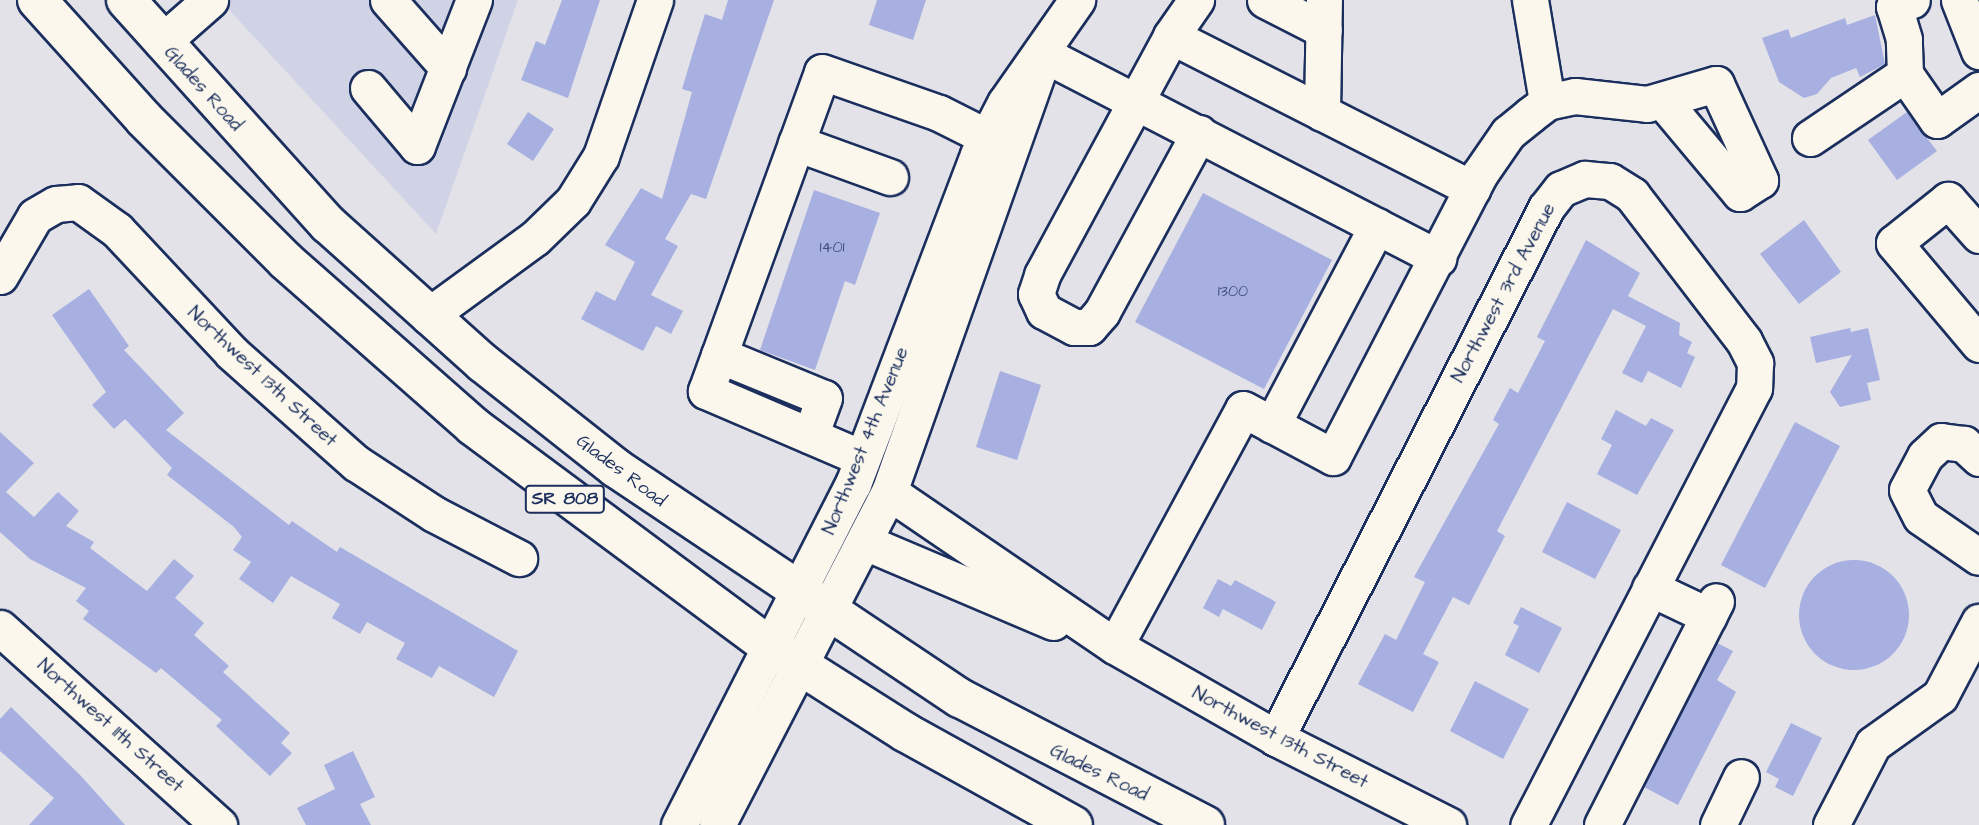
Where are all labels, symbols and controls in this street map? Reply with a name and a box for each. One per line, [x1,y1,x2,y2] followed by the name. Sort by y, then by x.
[159,42,247,136] street label: Glades Road
[1447,199,1561,387] street label: Northwest 3rd Avenue
[819,237,845,257] house number: 1401
[1218,281,1248,301] house number: 1300
[183,302,341,452] street label: Northwest 13th Street
[818,344,914,538] street label: Northwest 4th Avenue
[572,430,670,512] street label: Glades Road
[525,485,605,514] road number: SR 808
[32,654,188,798] street label: Northwest 11th Street
[1188,682,1372,794] street label: Northwest 13th Street
[1046,739,1152,807] street label: Glades Road

